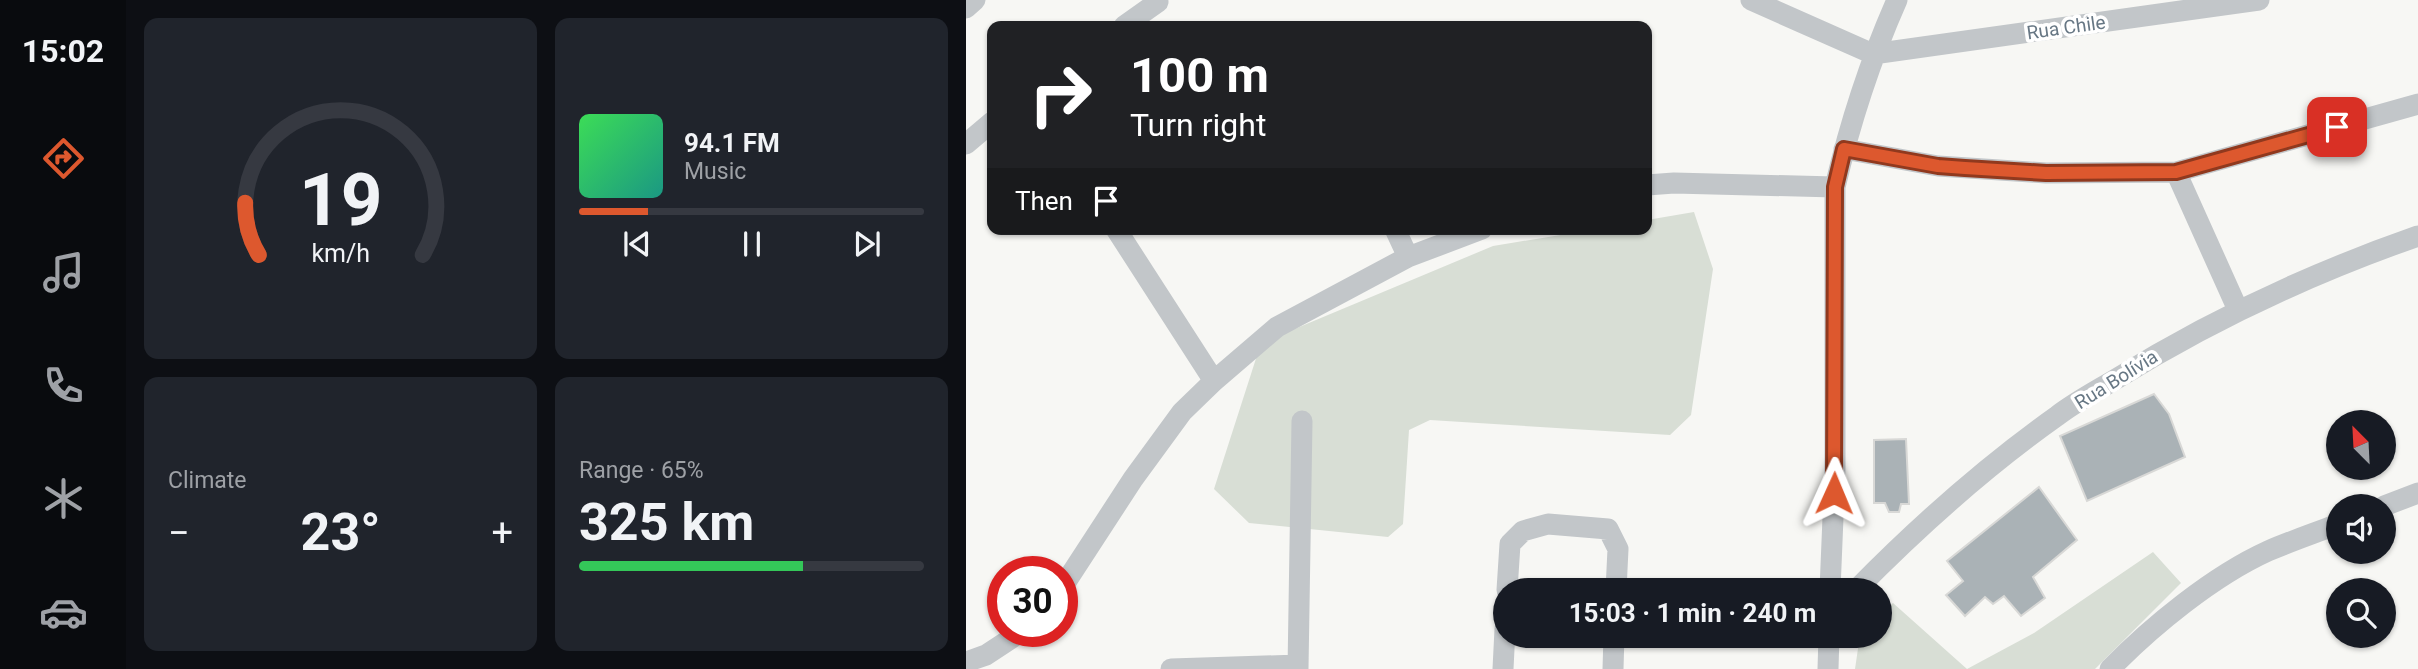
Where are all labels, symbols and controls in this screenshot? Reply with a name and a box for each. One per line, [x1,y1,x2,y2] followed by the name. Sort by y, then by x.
[2025,11,2107,44] street label: Rua Chile
[22,32,104,70] text: 15:02
[1130,47,1269,104] text: 100 m
[1015,49,1106,140] icon: right
[2307,97,2367,157] pin
[1130,106,1266,144] text: Turn right
[2318,108,2356,146] icon: arrive
[684,128,780,158] text: 94.1 FM
[39,134,88,183] icon: directions
[299,157,382,243] text: 19
[684,158,746,185] text: Music
[1087,182,1125,220] icon: arrive
[1015,186,1073,216] text: Then
[618,225,656,263] icon: previous
[733,225,771,263] icon: pause
[848,225,886,263] icon: next
[311,239,370,268] text: km/h
[39,248,88,297] icon: music
[2071,345,2162,414] street label: Rua Bolívia
[39,361,88,410] icon: phone
[2326,410,2396,480] north arrow
[2326,410,2396,648] map controls
[1797,456,1871,530] position arrow
[579,457,704,484] text: Range · 65%
[168,467,247,494] text: Climate
[39,474,88,523] icon: climate
[579,492,754,553] text: 325 km
[2326,494,2396,564] button: sound
[301,502,381,563] text: 23°
[168,511,190,555] text: −
[491,511,513,555] text: +
[987,556,1078,647] speed limit sign: 30
[2326,578,2396,648] button: search
[39,588,88,637] icon: car
[1569,598,1816,628] text: 15:03 · 1 min · 240 m

